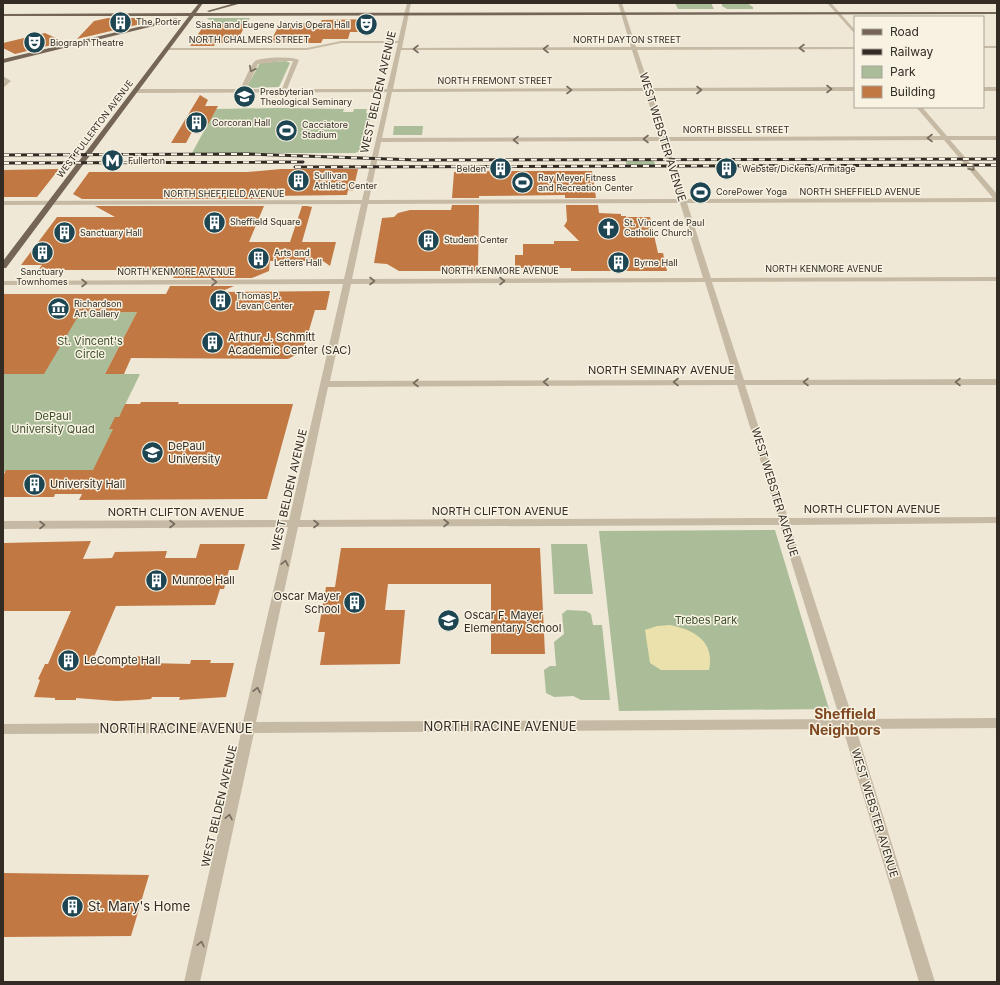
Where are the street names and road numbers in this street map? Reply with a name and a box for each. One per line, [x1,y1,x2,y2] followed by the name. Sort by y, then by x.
[357,30,399,154] street label: WEST BELDEN AVENUE
[189,34,310,45] street label: NORTH CHALMERS STREET
[573,34,681,45] street label: NORTH DAYTON STREET
[637,71,689,203] street label: WEST WEBSTER AVENUE
[437,75,553,86] street label: NORTH FREMONT STREET
[54,78,135,180] street label: WEST FULLERTON AVENUE
[683,124,789,135] street label: NORTH BISSELL STREET
[799,186,921,197] street label: NORTH SHEFFIELD AVENUE
[163,188,285,199] street label: NORTH SHEFFIELD AVENUE
[765,263,883,274] street label: NORTH KENMORE AVENUE
[441,265,559,276] street label: NORTH KENMORE AVENUE
[117,266,235,277] street label: NORTH KENMORE AVENUE
[588,363,734,377] street label: NORTH SEMINARY AVENUE
[749,426,801,558] street label: WEST WEBSTER AVENUE
[268,428,310,552] street label: WEST BELDEN AVENUE
[804,502,940,516] street label: NORTH CLIFTON AVENUE
[432,504,568,518] street label: NORTH CLIFTON AVENUE
[108,505,244,519] street label: NORTH CLIFTON AVENUE
[423,718,577,734] street label: NORTH RACINE AVENUE
[99,720,253,736] street label: NORTH RACINE AVENUE
[198,744,240,868] street label: WEST BELDEN AVENUE
[849,747,901,879] street label: WEST WEBSTER AVENUE

